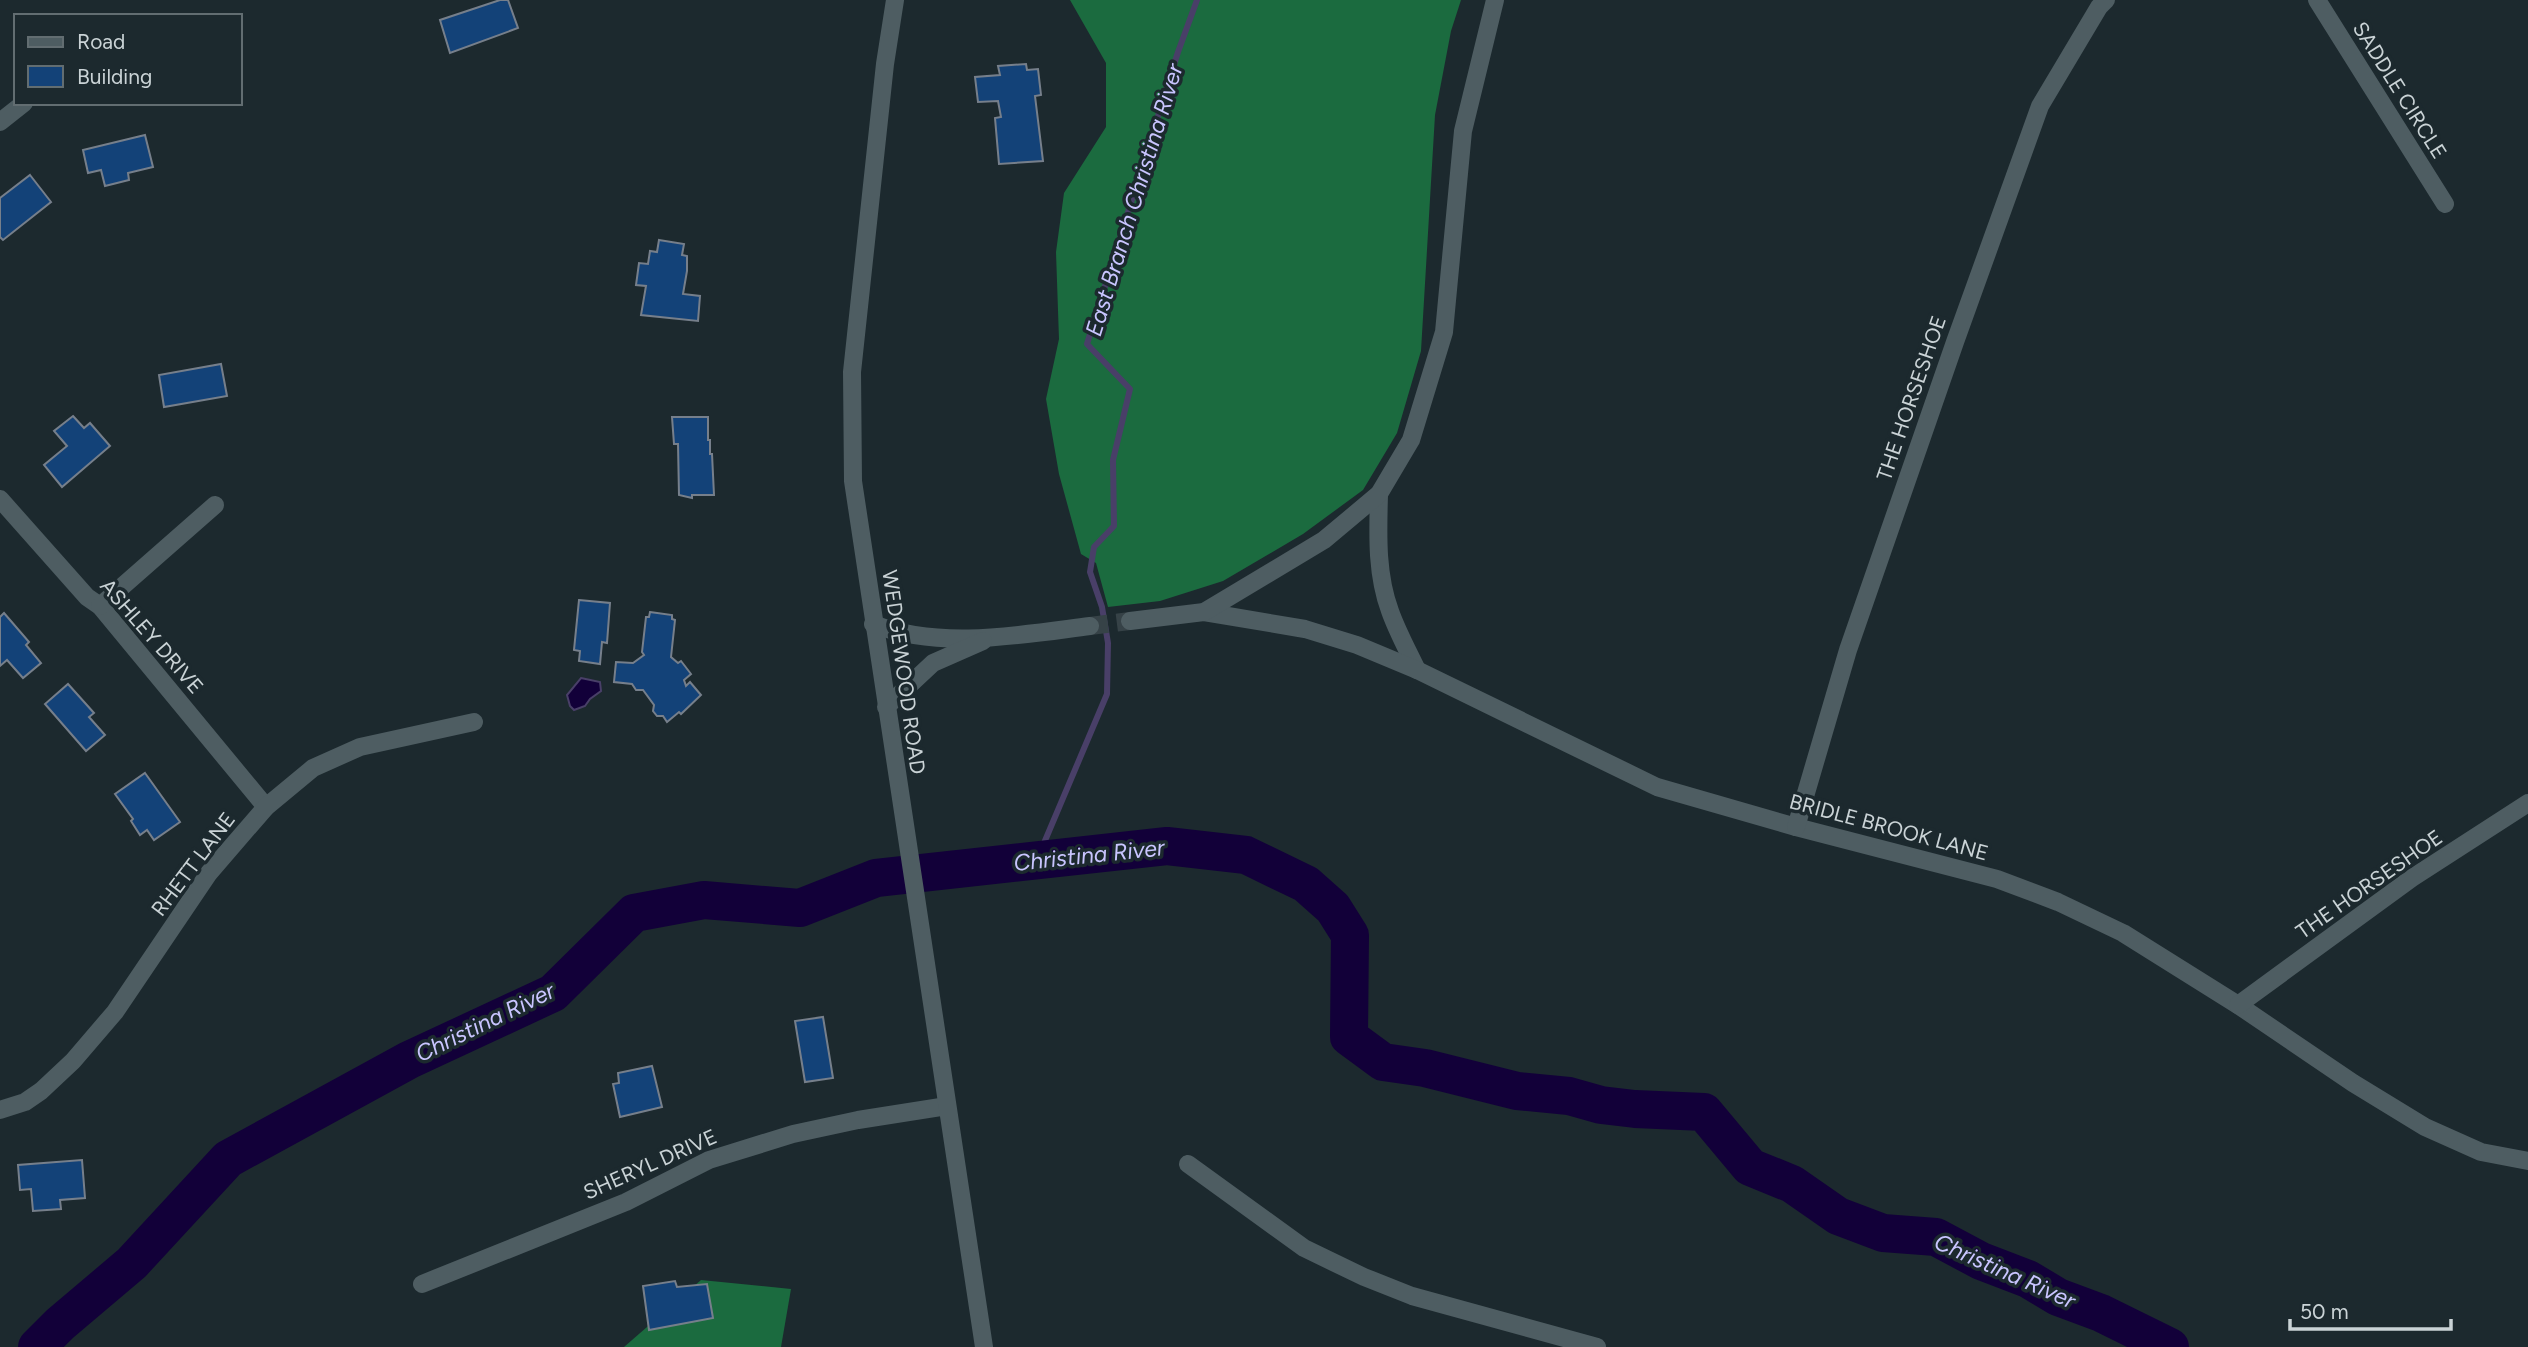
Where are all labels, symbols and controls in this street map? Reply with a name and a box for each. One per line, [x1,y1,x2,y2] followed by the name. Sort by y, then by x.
[14,14,242,105] legend
[2348,17,2452,163] street label: SADDLE CIRCLE
[77,29,125,54] text: Road
[1079,59,1189,340] water label: East Branch Christina River
[77,64,152,89] text: Building
[1871,312,1951,484] street label: THE HORSESHOE
[877,568,931,776] street label: WEDGEWOOD ROAD
[95,573,209,699] street label: ASHLEY DRIVE
[1787,788,1991,866] street label: BRIDLE BROOK LANE
[146,807,240,921] street label: RHETT LANE
[2291,824,2447,944] street label: THE HORSESHOE
[1012,833,1167,877] water label: Christina River
[411,976,560,1068] water label: Christina River
[579,1123,721,1205] street label: SHERYL DRIVE
[1930,1227,2081,1315] water label: Christina River
[2290,1288,2451,1332] scale bar
[2300,1299,2349,1324] text: 50 m

